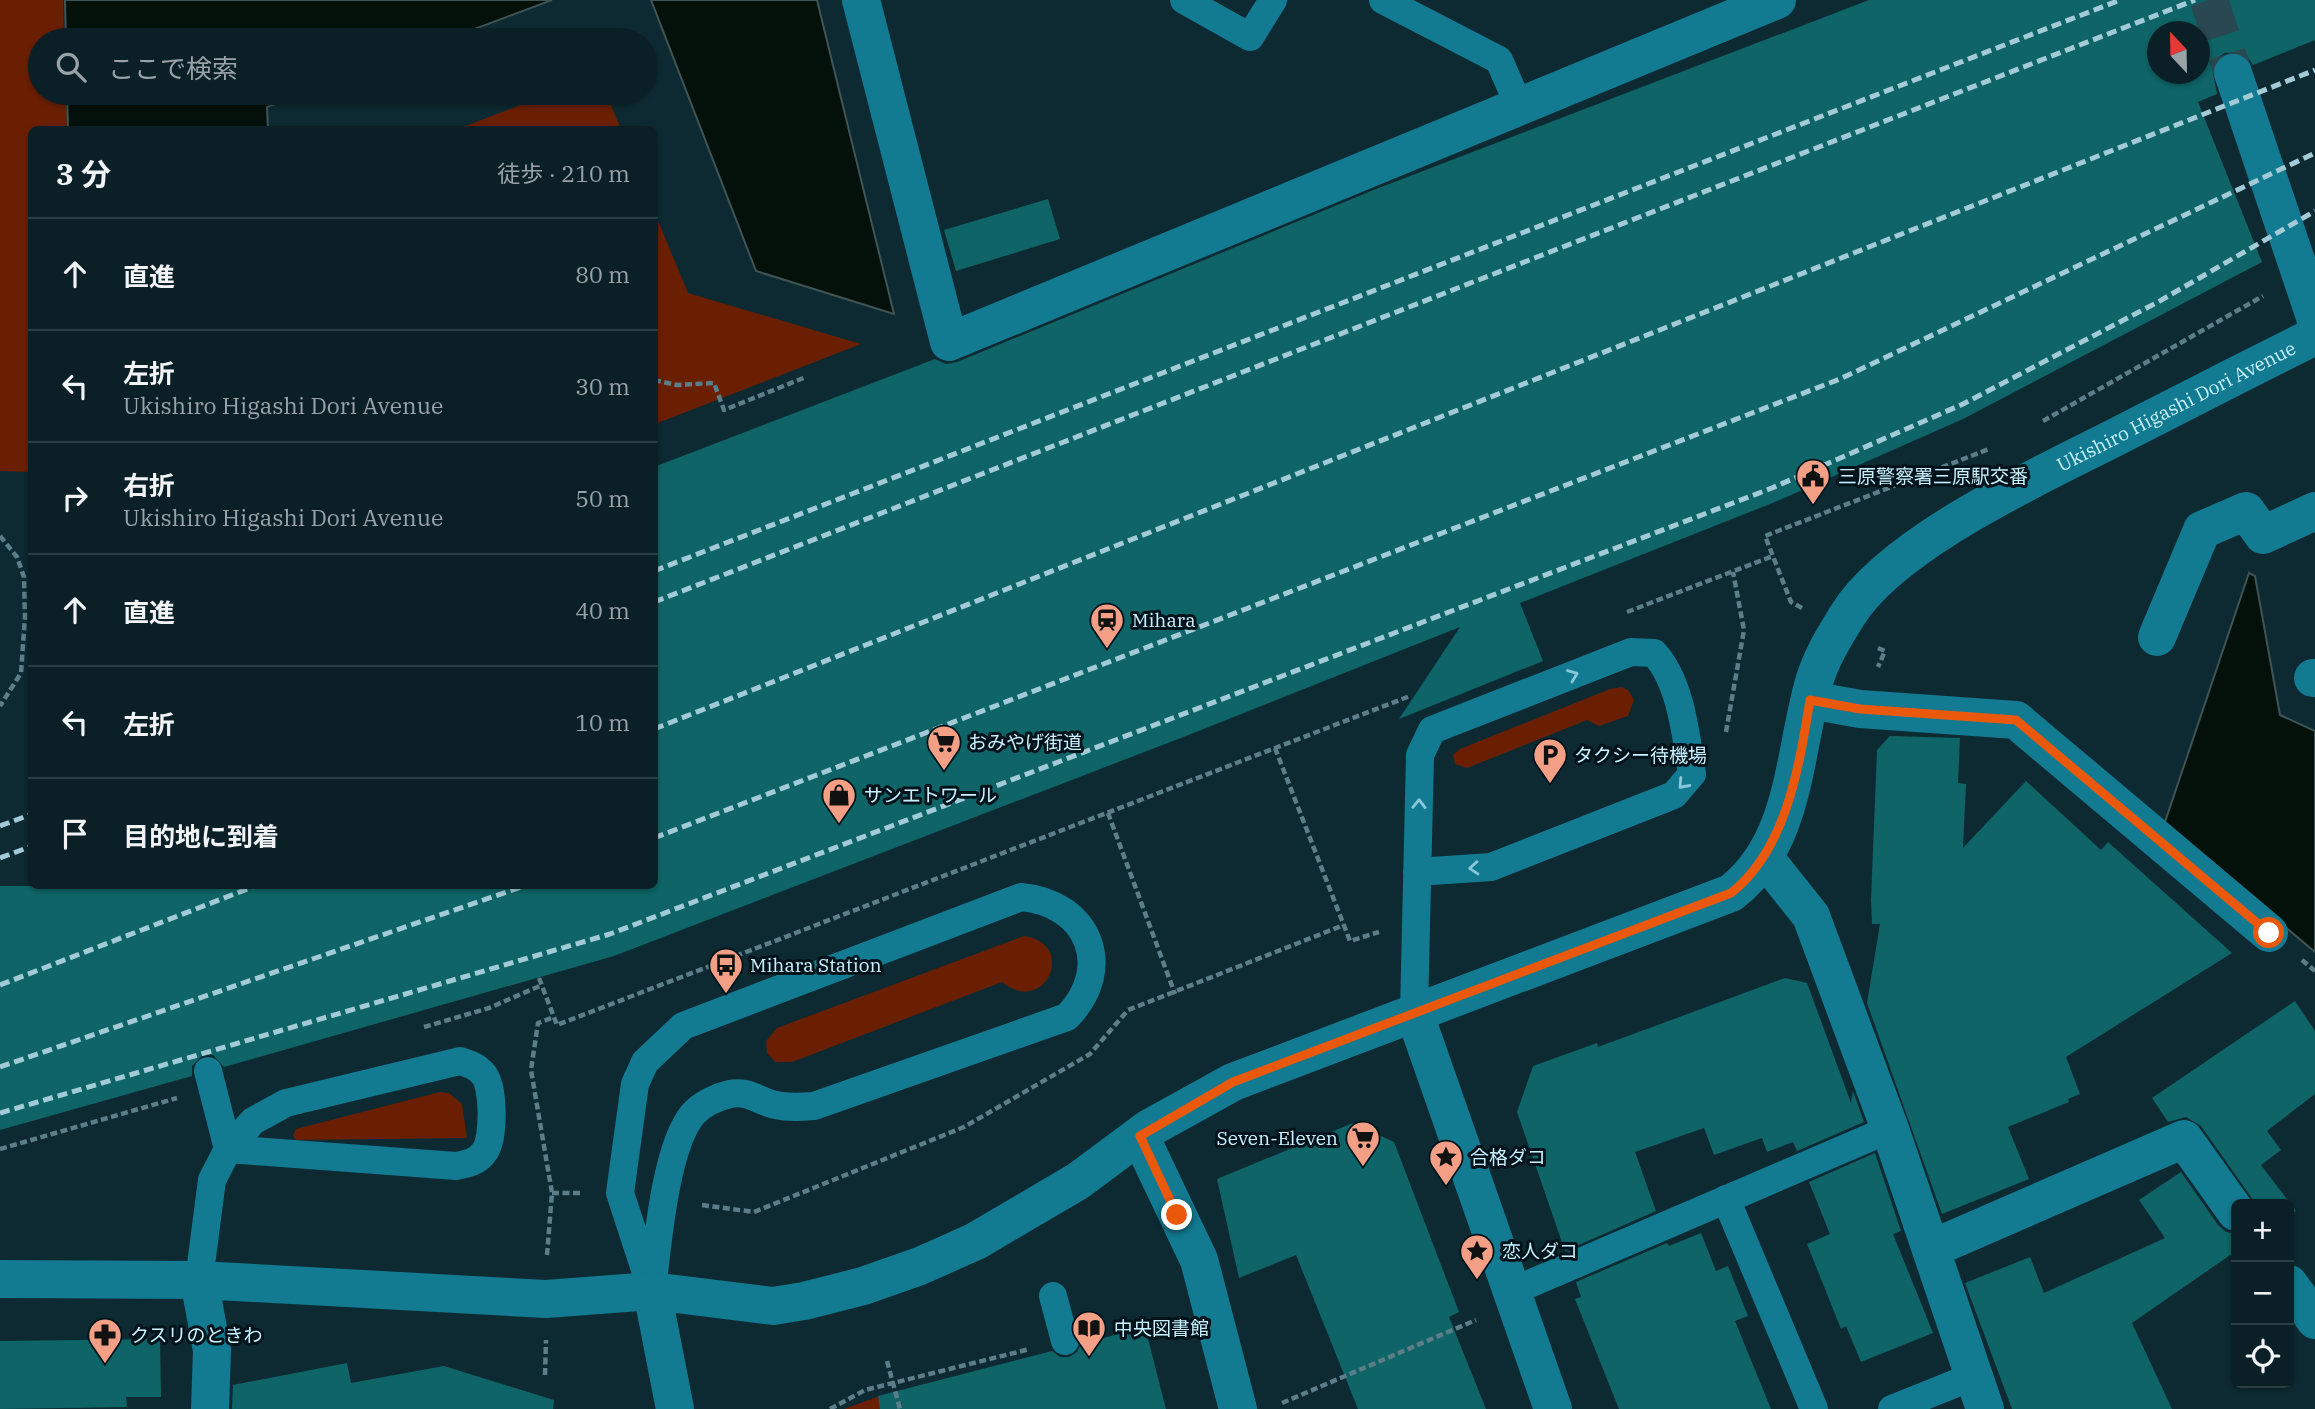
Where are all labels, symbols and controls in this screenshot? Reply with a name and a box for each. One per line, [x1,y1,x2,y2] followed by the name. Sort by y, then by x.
[2147,21,2210,84] north arrow
[28,28,658,105] search box
[52,48,90,86] icon: search
[108,51,238,85] text: ここで検索
[56,154,111,193] text: 3 分
[497,158,630,188] text: 徒歩 · 210 m
[56,255,94,293] icon: ahead
[123,259,175,293] text: 直進
[575,259,630,289] text: 80 m
[2053,336,2300,477] street label: Ukishiro Higashi Dori Avenue
[123,356,175,390] text: 左折
[56,367,94,405] icon: left
[575,371,630,401] text: 30 m
[123,390,443,420] text: Ukishiro Higashi Dori Avenue
[1794,457,1832,506] public building icon: 三原警察署三原駅交番
[1838,464,2028,488] place label: 三原警察署三原駅交番
[123,468,175,502] text: 右折
[56,479,94,517] icon: right
[575,483,630,513] text: 50 m
[123,502,443,532] text: Ukishiro Higashi Dori Avenue
[56,591,94,629] icon: ahead
[123,595,175,629] text: 直進
[575,595,630,625] text: 40 m
[1088,601,1126,650] station icon: Mihara
[1132,608,1196,632] place label: Mihara
[1566,670,1578,684] one-way arrow
[56,703,94,741] icon: left
[123,707,175,741] text: 左折
[575,707,630,737] text: 10 m
[925,723,963,772] supermarket icon: おみやげ街道
[968,730,1082,754] place label: おみやげ街道
[1531,736,1569,785] parking icon: タクシー待機場
[1574,743,1707,767] place label: タクシー待機場
[820,776,858,825] shop icon: サンエトワール
[1679,776,1691,789] one-way arrow
[864,783,997,807] place label: サンエトワール
[1411,798,1427,808] one-way arrow
[56,815,94,853] icon: arrive
[123,819,279,853] text: 目的地に到着
[1468,860,1479,875] one-way arrow
[2253,917,2284,948] route start
[707,946,745,995] bus stop icon: Mihara Station
[750,953,882,977] place label: Mihara Station
[1344,1119,1382,1168] supermarket icon: Seven-Eleven
[1217,1126,1338,1150] place label: Seven-Eleven
[1427,1138,1465,1187] place icon: 合格ダコ
[1470,1145,1546,1169] place label: 合格ダコ
[1161,1199,1192,1230] route end
[2231,1199,2294,1388] map controls
[2231,1199,2294,1262] button: +
[1458,1232,1496,1281] place icon: 恋人ダコ
[1502,1239,1578,1263] place label: 恋人ダコ
[2231,1262,2294,1325] button: −
[1070,1309,1108,1358] library icon: 中央図書館
[86,1316,124,1365] pharmacy icon: クスリのときわ
[1114,1316,1209,1340] place label: 中央図書館
[130,1323,262,1347] place label: クスリのときわ
[2231,1325,2294,1388] button: locate

